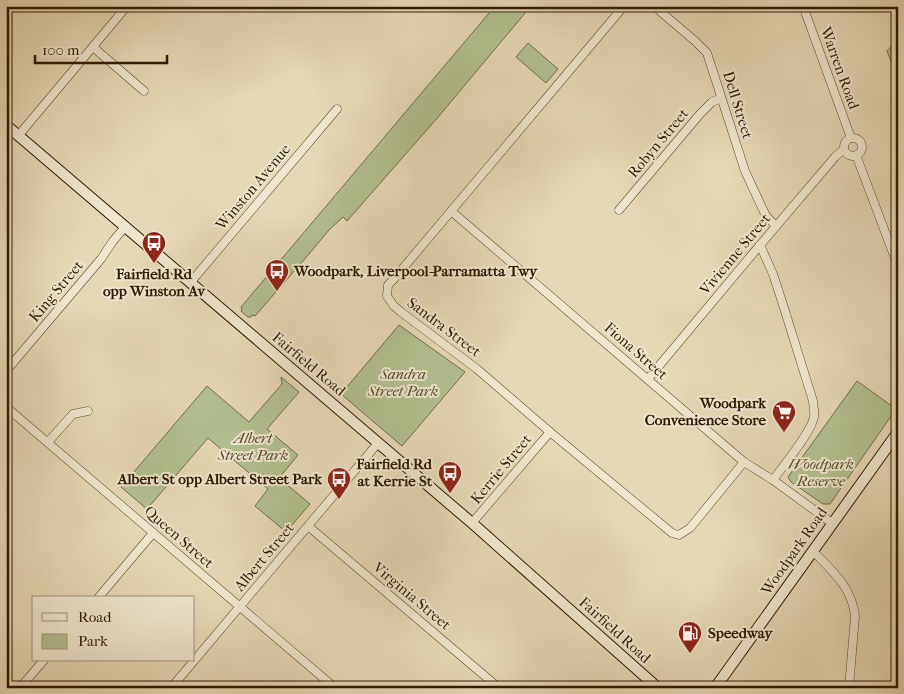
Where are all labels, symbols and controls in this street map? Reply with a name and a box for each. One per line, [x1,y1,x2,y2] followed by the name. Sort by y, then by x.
[816,24,863,112] street label: Warren Road
[35,32,168,64] scale bar
[42,41,80,59] text: 100 m
[719,69,757,142] street label: Dell Street
[624,104,693,181] street label: Robyn Street
[211,140,294,234] street label: Winston Avenue
[695,209,775,299] street label: Vivienne Street
[141,230,167,264] bus stop icon: Fairfield Rd opp Winston Av
[25,256,87,325] street label: King Street
[264,258,290,292] bus stop icon: Woodpark, Liverpool-Parramatta Twy
[293,262,538,280] place label: Woodpark, Liverpool-Parramatta Twy
[103,265,207,300] place label: Fairfield Rd opp Winston Av
[404,293,485,361] street label: Sandra Street
[601,319,672,384] street label: Fiona Street
[269,328,350,400] street label: Fairfield Road
[367,365,438,400] park label: Sandra Street Park
[645,394,767,429] place label: Woodpark Convenience Store
[771,399,797,433] supermarket icon: Woodpark Convenience Store
[217,429,288,464] park label: Albert Street Park
[467,430,536,507] street label: Kerrie Street
[355,455,433,490] place label: Fairfield Rd at Kerrie St
[788,455,854,490] park label: Woodpark Reserve
[437,460,463,494] bus stop icon: Fairfield Rd at Kerrie St
[326,466,352,500] bus stop icon: Albert St opp Albert Street Park
[117,470,323,488] place label: Albert St opp Albert Street Park
[141,502,218,573] street label: Queen Street
[757,503,831,599] street label: Woodpark Road
[230,519,298,596] street label: Albert Street
[369,558,455,634] street label: Virginia Street
[575,593,655,667] street label: Fairfield Road
[32,596,195,662] legend
[78,608,112,626] text: Road
[677,620,703,654] fuel station icon: Speedway
[708,624,773,642] place label: Speedway
[78,632,108,650] text: Park

